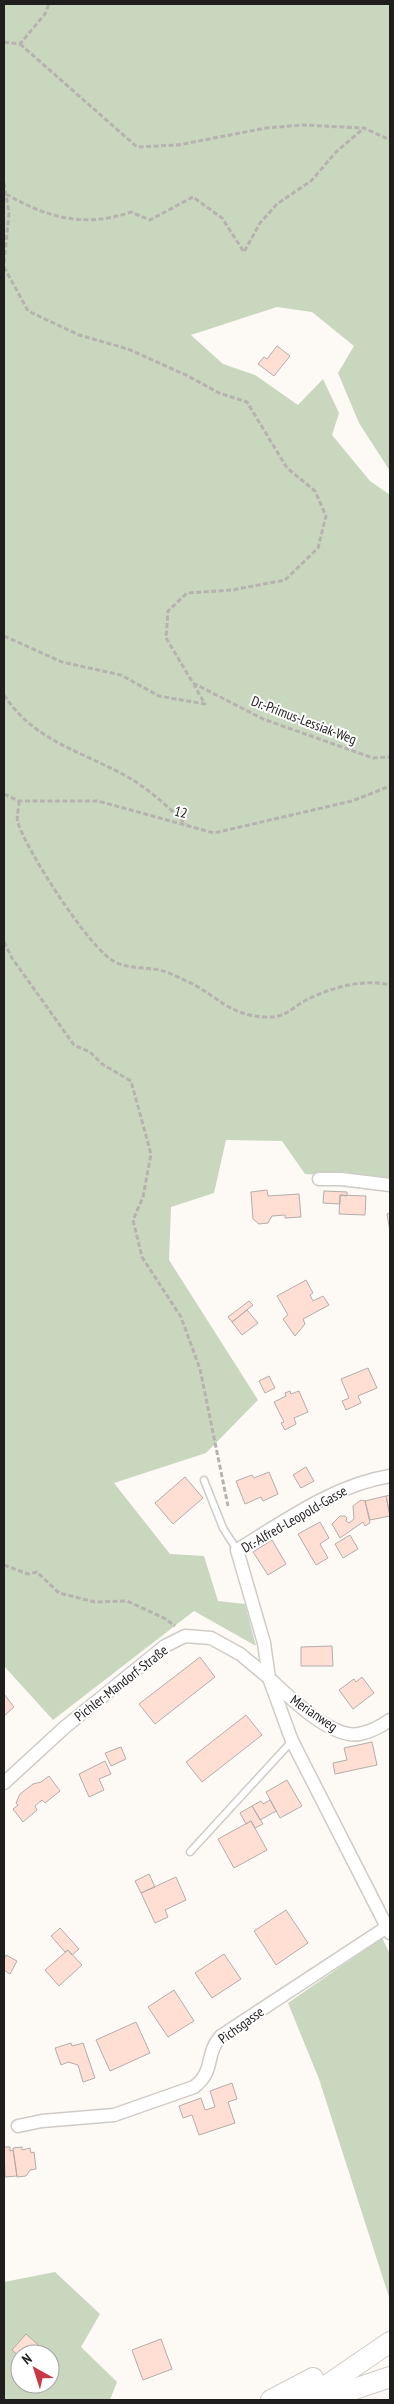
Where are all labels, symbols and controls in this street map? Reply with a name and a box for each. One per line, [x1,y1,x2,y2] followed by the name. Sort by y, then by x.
[249,692,359,748] street label: Dr.-Primus-Lessiak-Weg
[173,802,189,822] street label: 12
[238,1481,350,1557] street label: Dr.-Alfred-Leopold-Gasse
[71,1641,171,1725] street label: Pichler-Mandorf-Straße
[287,1691,341,1735] street label: Merianweg
[215,2002,268,2048] street label: Pichsgasse
[10,2344,60,2394] north arrow
[18,2350,35,2368] text: N

